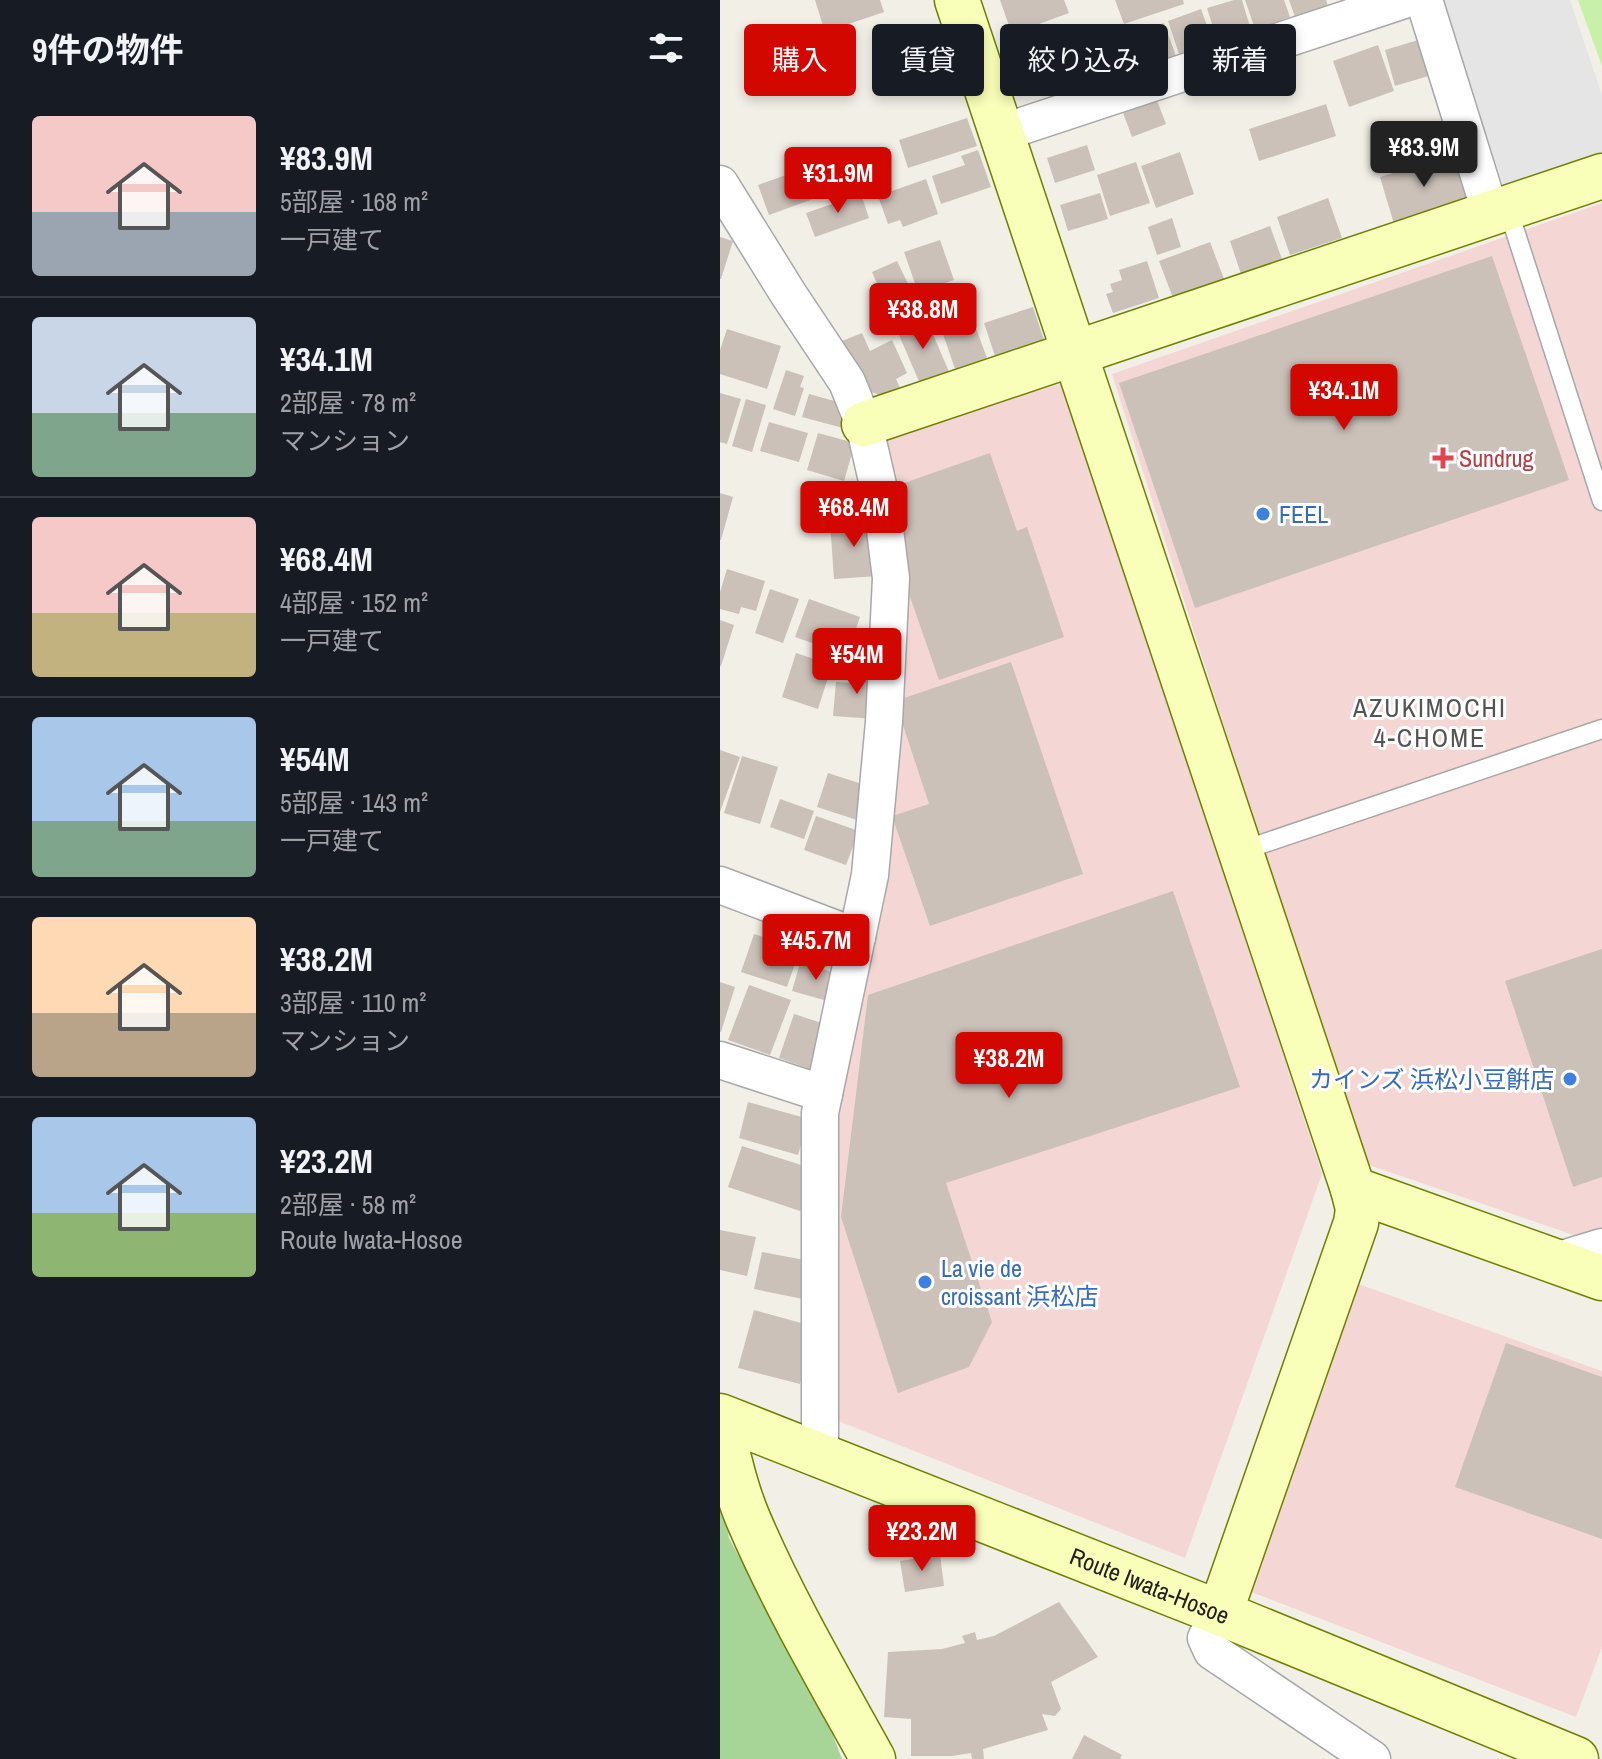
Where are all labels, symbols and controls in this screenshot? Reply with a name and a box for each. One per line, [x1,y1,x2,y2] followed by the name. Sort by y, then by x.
[744,24,856,96] chip: 購入
[872,24,984,96] chip: 賃貸
[1000,24,1168,96] chip: 絞り込み
[1184,24,1296,96] chip: 新着
[644,26,688,70] icon: filters
[32,27,184,73] text: 9件の物件
[1359,121,1489,189] pin: ¥83.9M
[1388,129,1460,164] text: ¥83.9M
[280,135,373,181] text: ¥83.9M
[773,147,903,215] pin: ¥31.9M
[96,148,192,244] icon: home
[802,155,874,190] text: ¥31.9M
[280,184,428,219] text: 5部屋 · 168 m²
[280,222,384,257] text: 一戸建て
[858,283,988,351] pin: ¥38.8M
[887,291,959,326] text: ¥38.8M
[280,336,373,382] text: ¥34.1M
[96,349,192,445] icon: home
[1279,364,1409,432] pin: ¥34.1M
[1308,372,1380,407] text: ¥34.1M
[280,385,416,420] text: 2部屋 · 78 m²
[280,423,410,458] text: マンション
[1459,442,1533,474] place label: Sundrug
[1434,449,1452,467] marker: Sundrug
[789,481,919,549] pin: ¥68.4M
[818,489,890,524] text: ¥68.4M
[1279,498,1328,530] place label: FEEL
[1254,505,1272,523] marker: FEEL
[280,536,373,582] text: ¥68.4M
[96,549,192,645] icon: home
[280,585,428,620] text: 4部屋 · 152 m²
[280,623,384,658] text: 一戸建て
[810,628,904,696] pin: ¥54M
[830,636,884,671] text: ¥54M
[1352,690,1507,755] district label: AZUKIMOCHI 4-CHOME
[280,736,350,782] text: ¥54M
[96,749,192,845] icon: home
[280,785,428,820] text: 5部屋 · 143 m²
[280,823,384,858] text: 一戸建て
[751,914,881,982] pin: ¥45.7M
[780,922,852,957] text: ¥45.7M
[280,936,373,982] text: ¥38.2M
[96,949,192,1045] icon: home
[280,985,426,1020] text: 3部屋 · 110 m²
[280,1023,410,1058] text: マンション
[944,1032,1074,1100] pin: ¥38.2M
[973,1040,1045,1075] text: ¥38.2M
[1309,1063,1554,1095] place label: カインズ 浜松小豆餠店
[1561,1070,1579,1088] marker: カインズ 浜松小豆餠店
[280,1138,373,1184] text: ¥23.2M
[96,1149,192,1245] icon: home
[280,1187,416,1222] text: 2部屋 · 58 m²
[280,1222,463,1257] text: Route Iwata-Hosoe
[941,1252,1098,1312] place label: La vie de croissant 浜松店
[916,1273,934,1291] marker: La vie de croissant 浜松店
[857,1505,987,1573] pin: ¥23.2M
[886,1513,958,1548] text: ¥23.2M
[1066,1540,1234,1631] street label: Route Iwata-Hosoe

